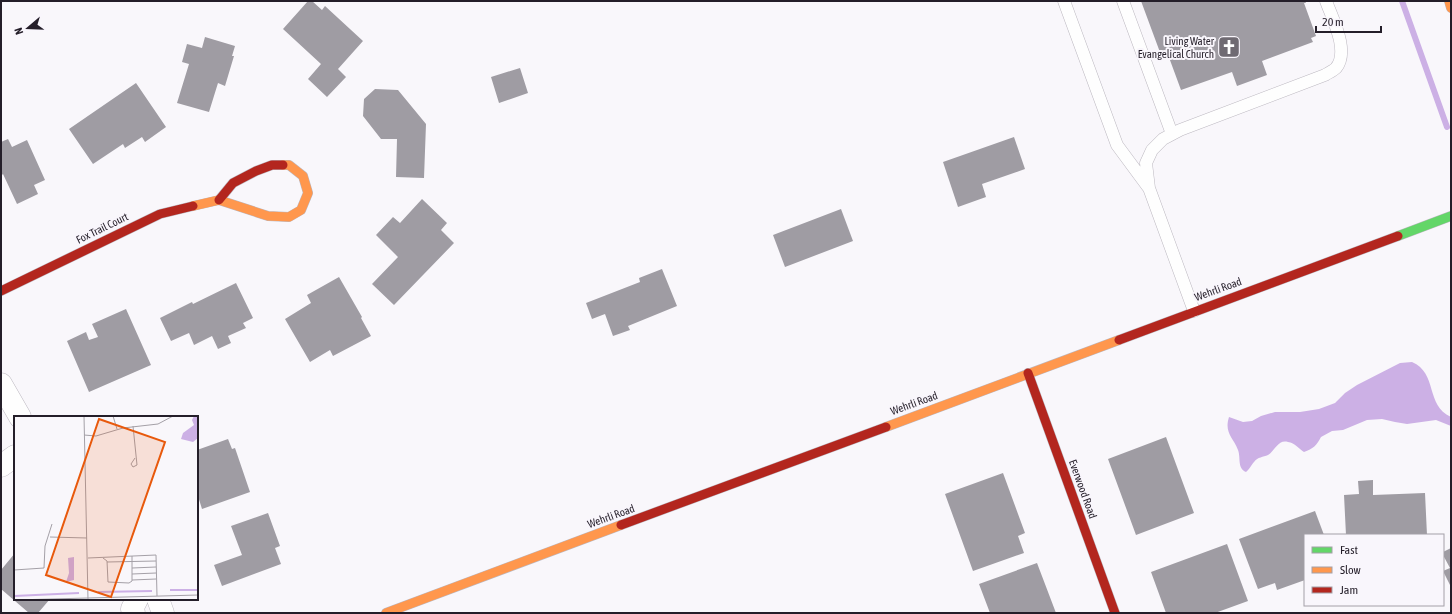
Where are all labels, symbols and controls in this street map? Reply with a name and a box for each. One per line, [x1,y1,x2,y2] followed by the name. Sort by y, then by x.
[8,8,48,48] north arrow
[1316,8,1381,34] scale bar
[1322,15,1344,29] text: 20 m
[12,26,25,36] text: N
[1216,34,1242,60] church icon: Living Water Evangelical Church
[1138,35,1215,60] place label: Living Water Evangelical Church
[74,210,130,246] street label: Fox Trail Court
[1193,275,1243,303] street label: Wehrli Road
[889,389,939,417] street label: Wehrli Road
[14,416,198,600] inset map
[1067,458,1099,520] street label: Everwood Road
[586,502,636,530] street label: Wehrli Road
[1304,534,1444,606] legend
[1340,543,1358,557] text: Fast
[1340,563,1361,577] text: Slow
[1340,583,1358,597] text: Jam

